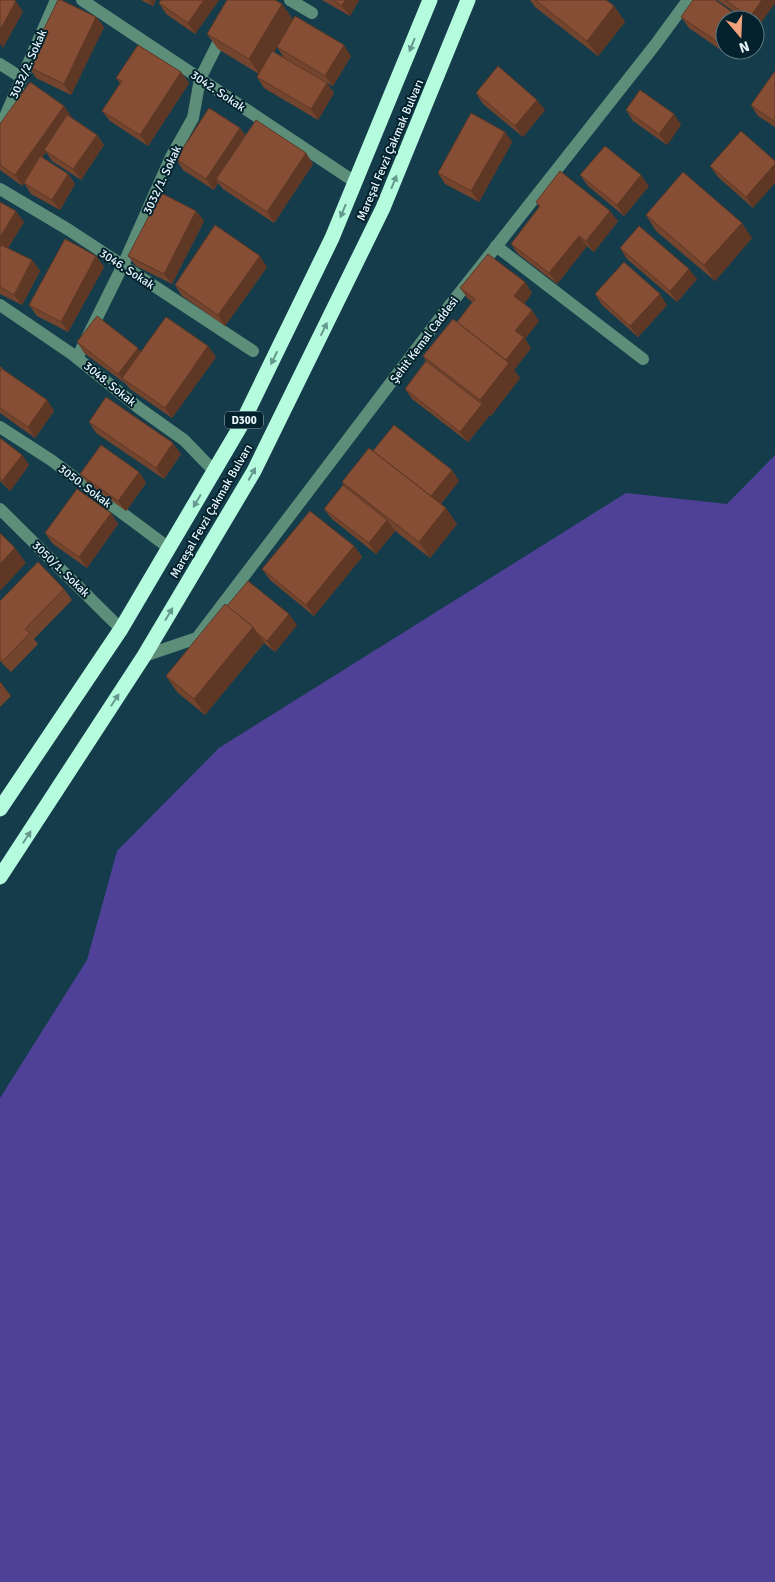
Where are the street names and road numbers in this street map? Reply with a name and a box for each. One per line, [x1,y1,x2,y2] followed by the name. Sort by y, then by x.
[6,27,50,101] street label: 3032/2. Sokak
[188,68,248,115] street label: 3042. Sokak
[354,77,427,223] street label: Mareşal Fevzi Çakmak Bulvarı
[140,143,185,217] street label: 3032/1. Sokak
[96,246,157,293] street label: 3046. Sokak
[387,294,462,387] street label: Şehit Kemal Caddesi
[81,359,139,410] street label: 3048. Sokak
[225,412,263,428] road number: D300
[167,442,256,581] street label: Mareşal Fevzi Çakmak Bulvarı
[55,462,114,511] street label: 3050. Sokak
[29,538,93,601] street label: 3050/1. Sokak

